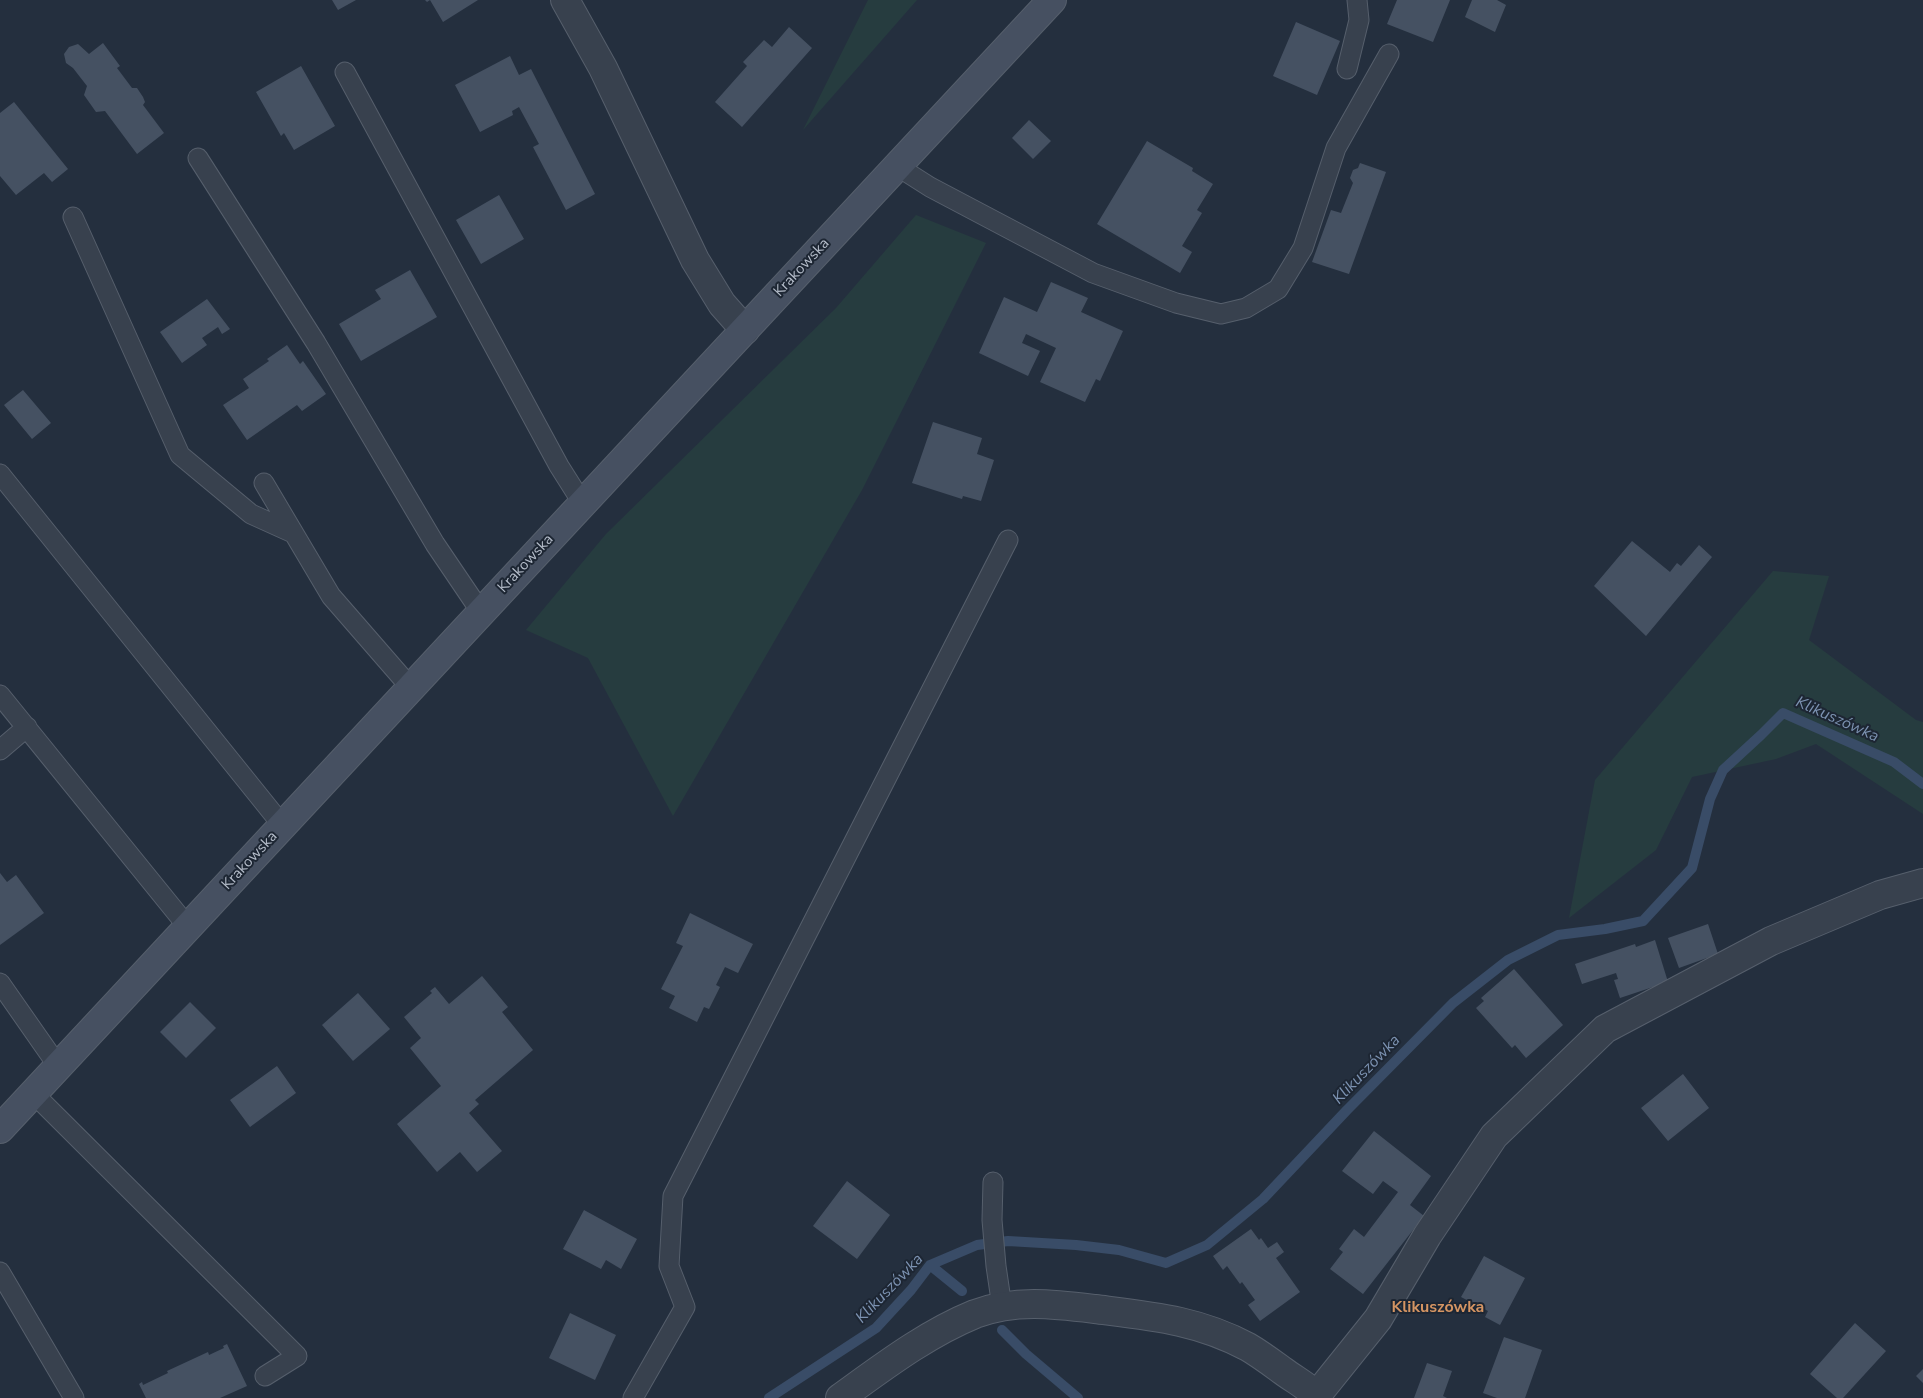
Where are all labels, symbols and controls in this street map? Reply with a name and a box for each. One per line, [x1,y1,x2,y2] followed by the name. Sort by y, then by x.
[770,235,834,301] street label: Krakowska
[494,531,558,597] street label: Krakowska
[1792,693,1882,747] water label: Klikuszówka
[218,828,282,894] street label: Krakowska
[1329,1031,1405,1109] water label: Klikuszówka
[852,1250,928,1328] water label: Klikuszówka
[1392,1298,1484,1318] district label: Klikuszówka

